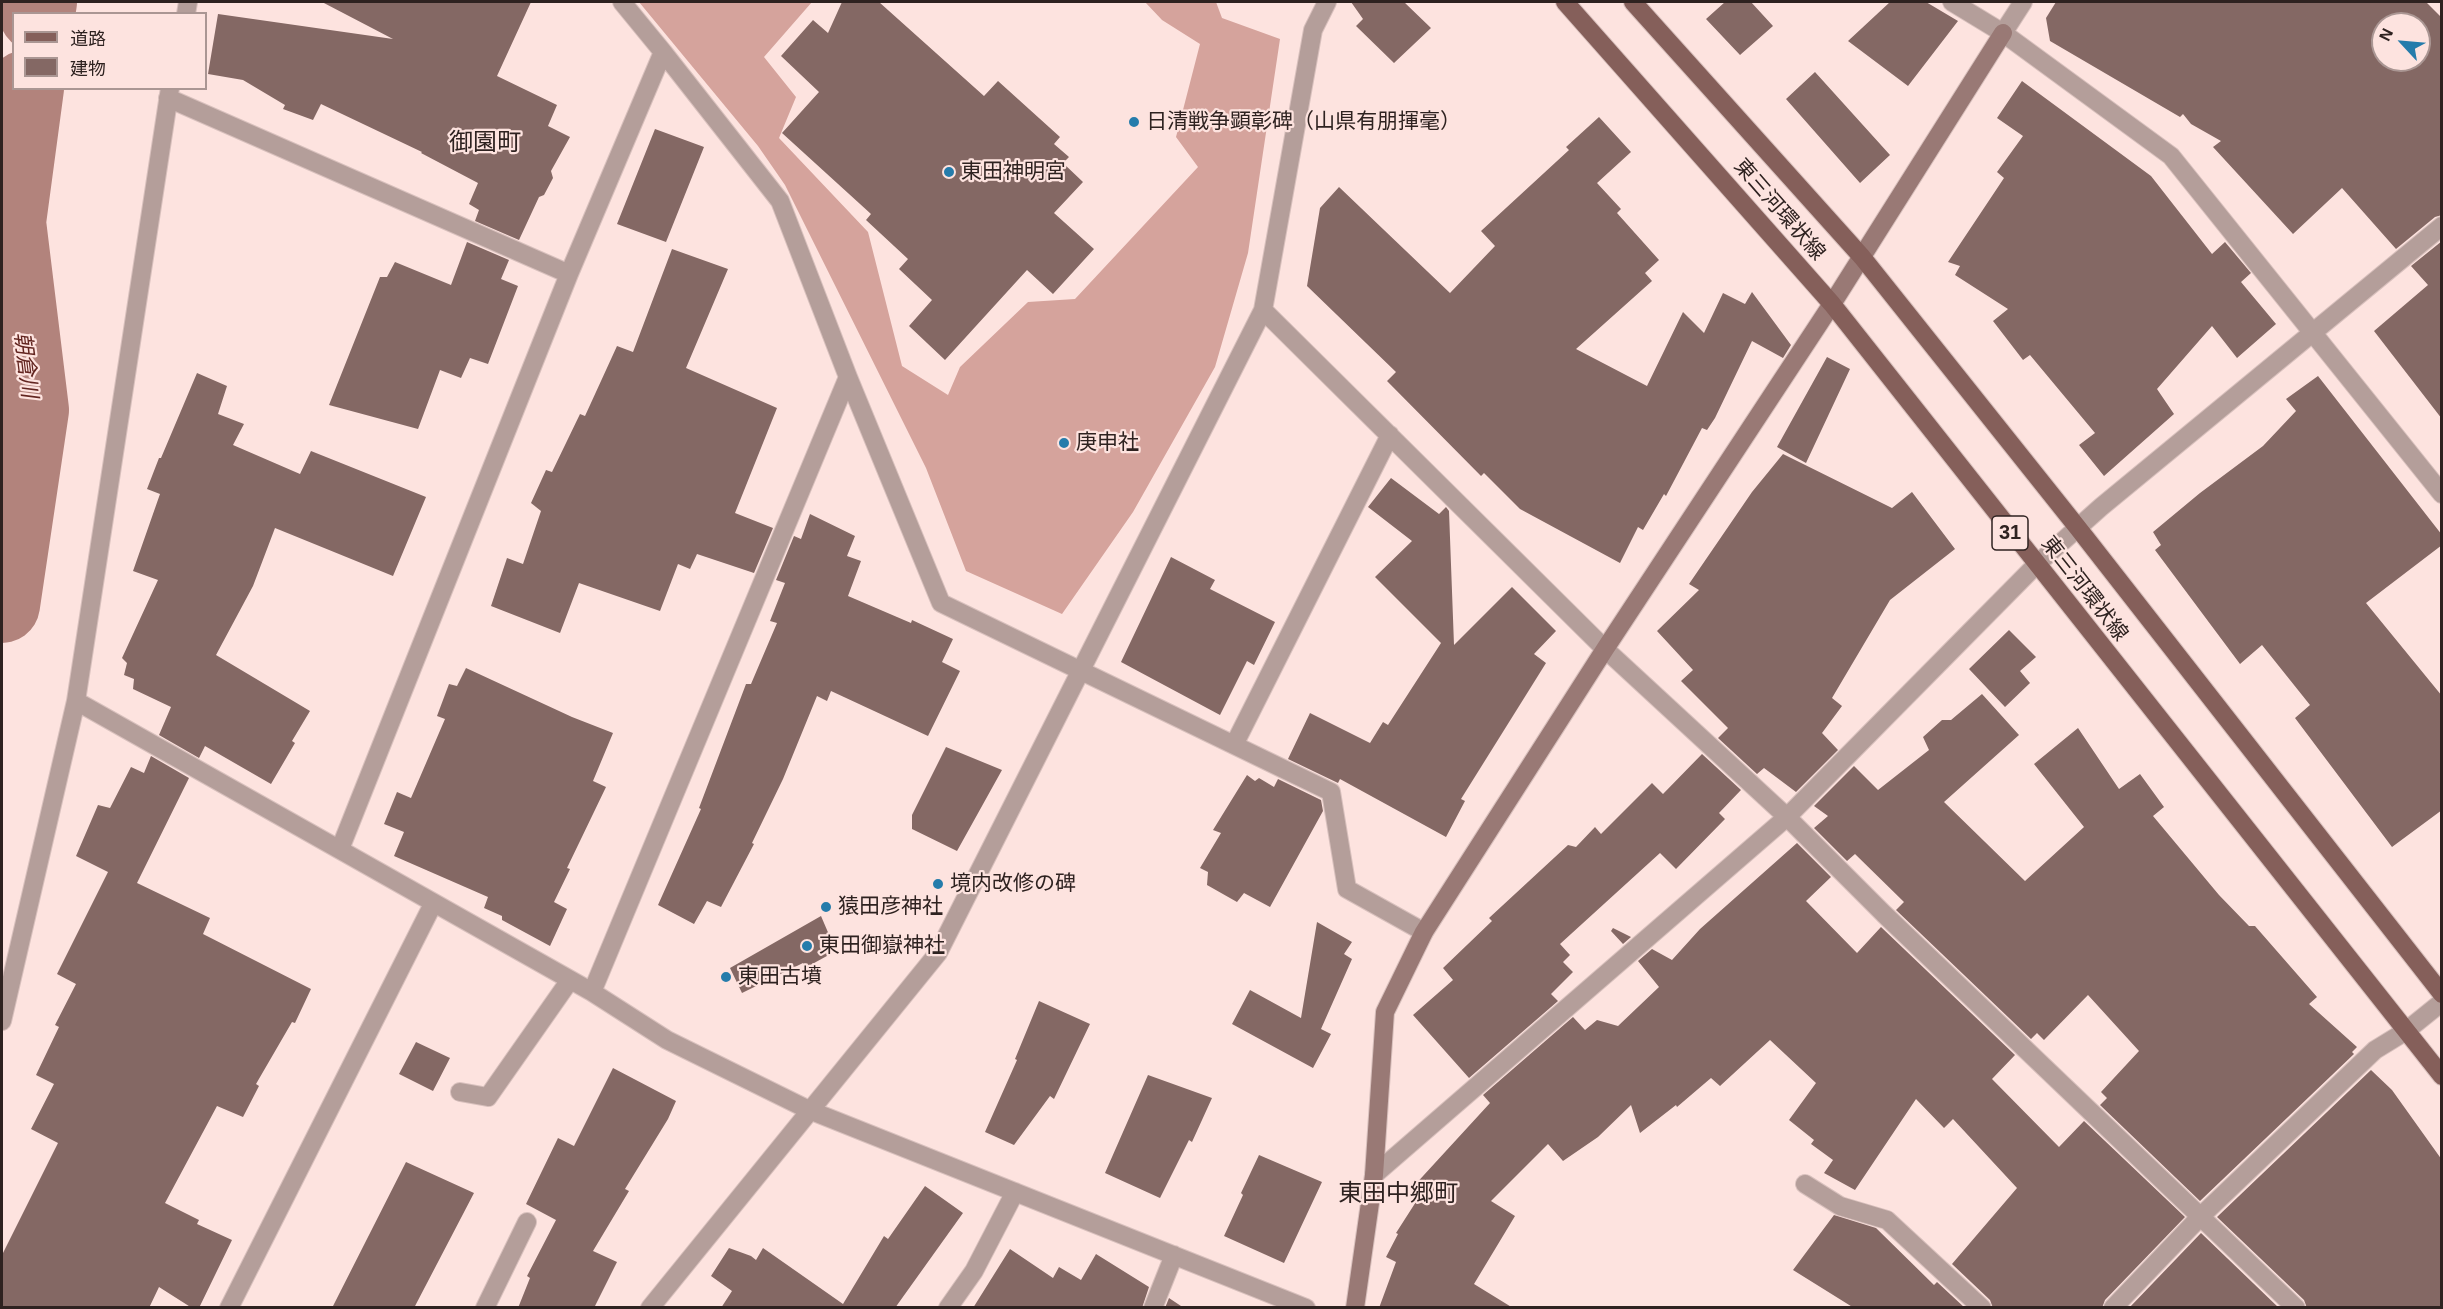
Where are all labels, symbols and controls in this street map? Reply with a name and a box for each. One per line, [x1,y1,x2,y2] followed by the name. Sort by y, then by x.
[12,12,207,90] legend
[2371,12,2431,72] north arrow
[2376,26,2396,44] text: N
[70,29,106,49] text: 道路
[70,59,106,79] text: 建物
[1146,109,1461,135] place label: 日清戦争顕彰碑（山県有朋揮毫）
[1127,115,1141,129] marker: 日清戦争顕彰碑（山県有朋揮毫）
[449,129,521,157] district label: 御園町
[1728,154,1830,266] street label: 東三河環状線
[961,159,1066,185] place label: 東田神明宮
[942,165,956,179] marker: 東田神明宮
[8,331,42,399] water label: 朝倉川
[1076,430,1139,456] place label: 庚申社
[1057,436,1071,450] marker: 庚申社
[1992,516,2028,550] road number: 31
[2035,532,2133,646] street label: 東三河環状線
[950,871,1076,897] place label: 境内改修の碑
[931,877,945,891] marker: 境内改修の碑
[838,894,943,920] place label: 猿田彦神社
[819,900,833,914] marker: 猿田彦神社
[819,933,945,959] place label: 東田御嶽神社
[800,939,814,953] marker: 東田御嶽神社
[738,964,822,990] place label: 東田古墳
[719,970,733,984] marker: 東田古墳
[1338,1180,1458,1208] district label: 東田中郷町

